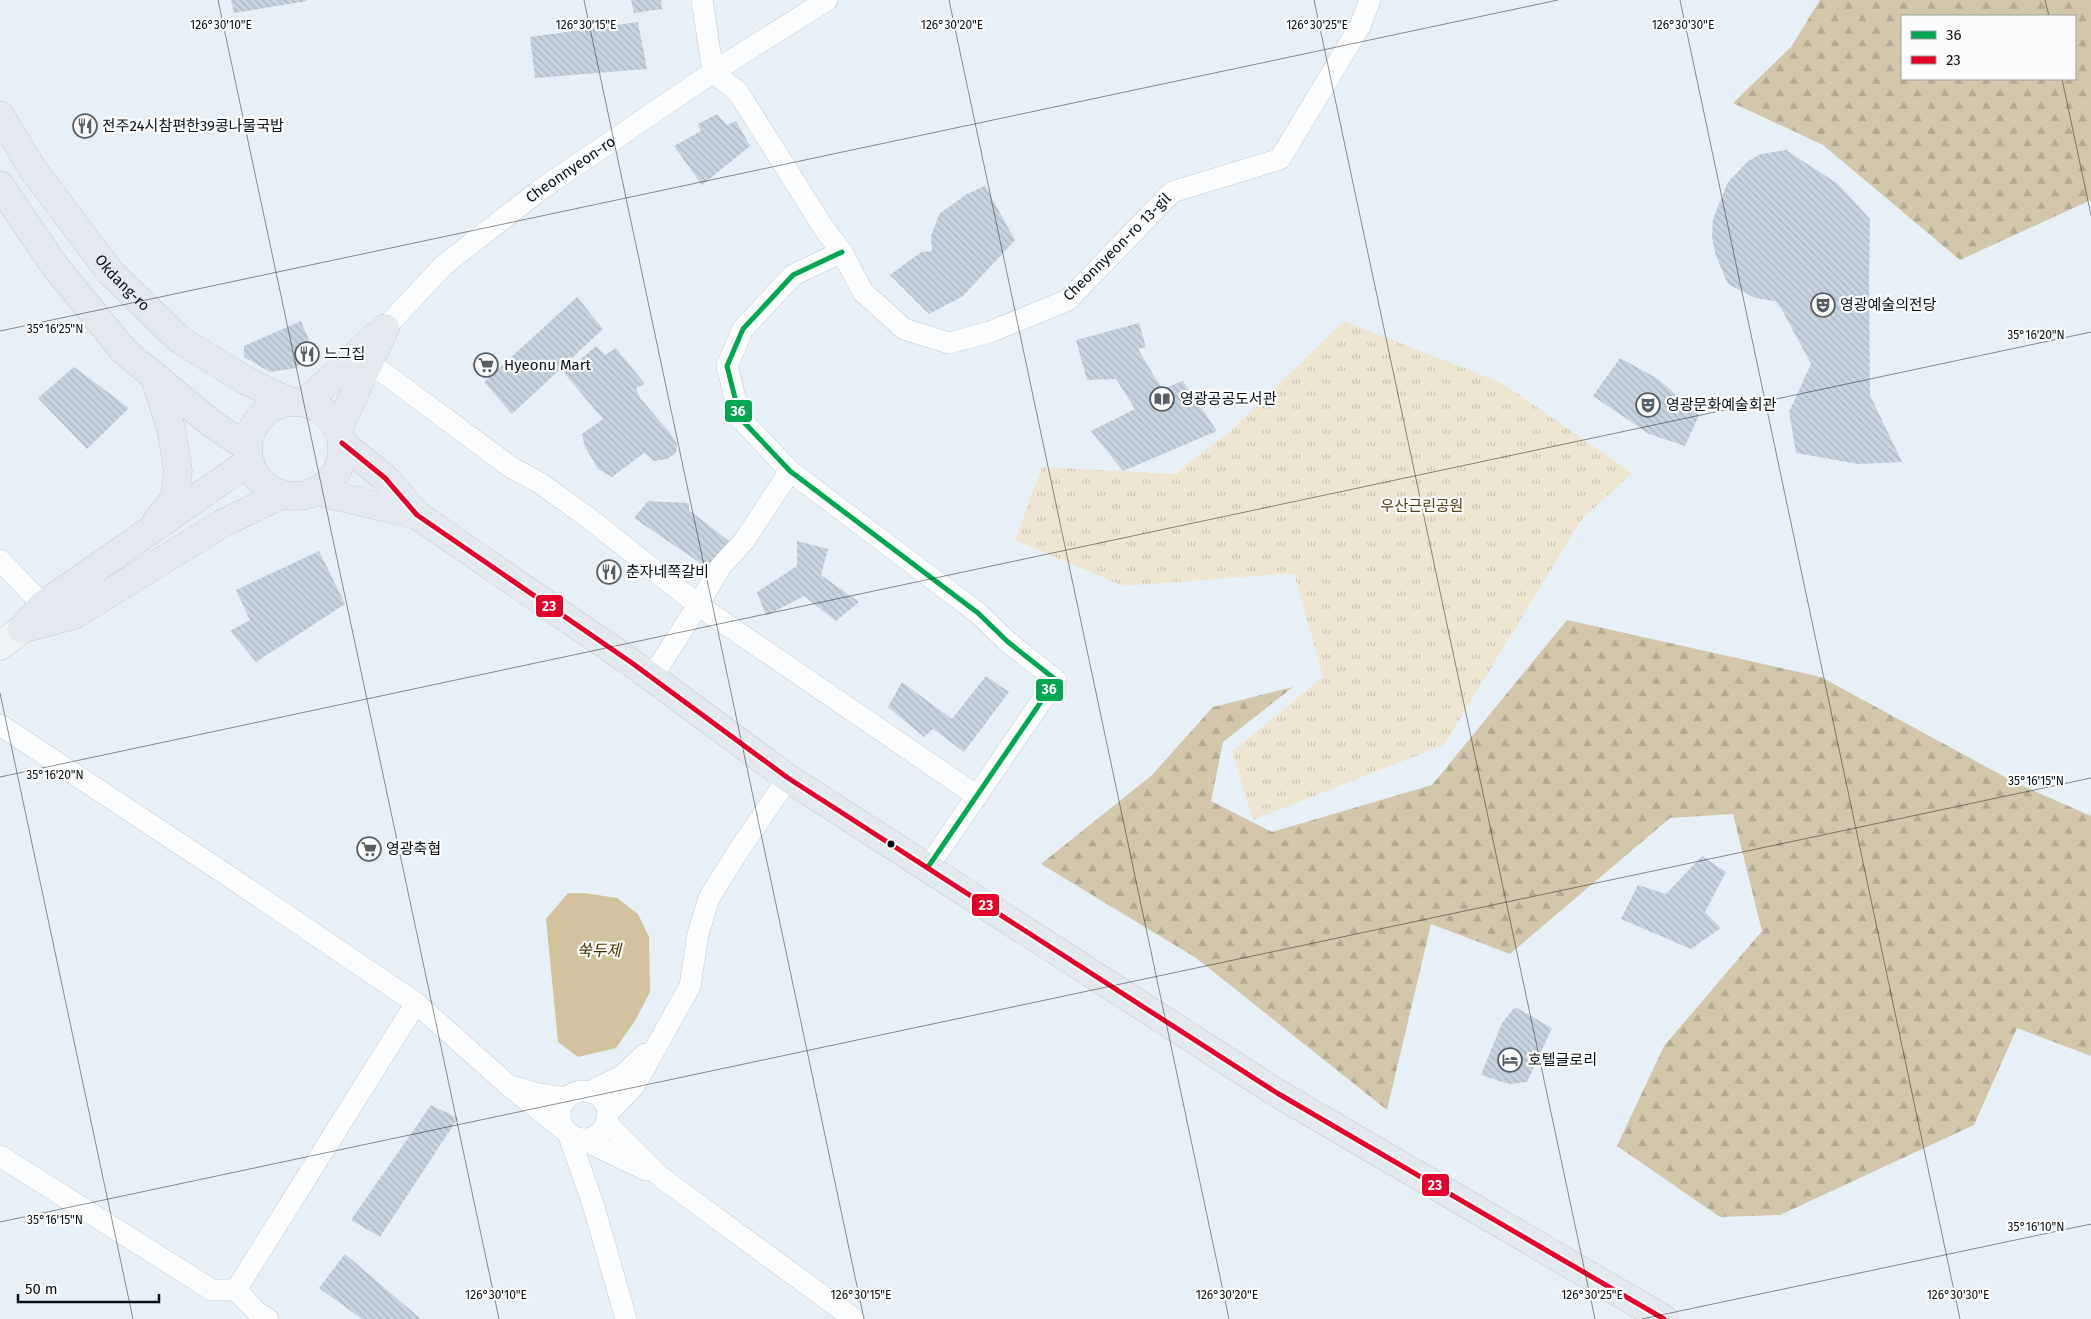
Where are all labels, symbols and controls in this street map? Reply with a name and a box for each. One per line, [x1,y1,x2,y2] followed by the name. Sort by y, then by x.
[1901,15,2076,80] legend
[190,18,252,32] text: 126°30'10"E
[556,18,616,32] text: 126°30'15"E
[921,18,983,32] text: 126°30'20"E
[1286,18,1348,32] text: 126°30'25"E
[1652,18,1714,32] text: 126°30'30"E
[1946,26,1961,44] text: 36
[1946,51,1961,69] text: 23
[72,113,98,139] restaurant icon: 전주24시참편한39콩나물국밥
[102,117,284,135] place label: 전주24시참편한39콩나물국밥
[522,132,619,207] street label: Cheonnyeon-ro
[1059,189,1175,305] street label: Cheonnyeon-ro 13-gil
[91,251,154,315] street label: Okdang-ro
[1810,292,1836,318] theatre icon: 영광예술의전당
[1840,296,1937,314] place label: 영광예술의전당
[27,322,83,336] text: 35°16'25"N
[2007,328,2065,342] text: 35°16'20"N
[294,341,320,367] restaurant icon: 느그집
[324,345,365,363] place label: 느그집
[473,352,499,378] supermarket icon: Hyeonu Mart
[504,356,592,374] place label: Hyeonu Mart
[1149,386,1175,412] library icon: 영광공공도서관
[1180,390,1277,408] place label: 영광공공도서관
[1635,392,1661,418] theatre icon: 영광문화예술회관
[1666,396,1777,414] place label: 영광문화예술회관
[724,399,753,423] line badge: 36
[729,403,746,420] text: 36
[1381,497,1463,515] park label: 우산근린공원
[596,559,622,585] restaurant icon: 춘자네쪽갈비
[626,563,709,581] place label: 춘자네쪽갈비
[535,594,564,618] line badge: 23
[542,598,556,615] text: 23
[1035,678,1064,702] line badge: 36
[1040,681,1057,698] text: 36
[26,768,84,782] text: 35°16'20"N
[2008,774,2064,788] text: 35°16'15"N
[356,836,382,862] supermarket icon: 영광축협
[886,839,896,849] unlabelled marker
[386,840,441,858] place label: 영광축협
[971,893,1000,917] line badge: 23
[979,897,993,914] text: 23
[577,941,623,960] water label: 쑥두제
[1497,1047,1523,1073] hotel icon: 호텔글로리
[1528,1051,1597,1069] place label: 호텔글로리
[1421,1173,1450,1197] line badge: 23
[1428,1177,1442,1194] text: 23
[27,1213,83,1227] text: 35°16'15"N
[2008,1220,2064,1234] text: 35°16'10"N
[18,1272,159,1304] scale bar
[25,1280,58,1298] text: 50 m
[465,1288,527,1302] text: 126°30'10"E
[831,1288,891,1302] text: 126°30'15"E
[1196,1288,1258,1302] text: 126°30'20"E
[1561,1288,1623,1302] text: 126°30'25"E
[1927,1288,1989,1302] text: 126°30'30"E

